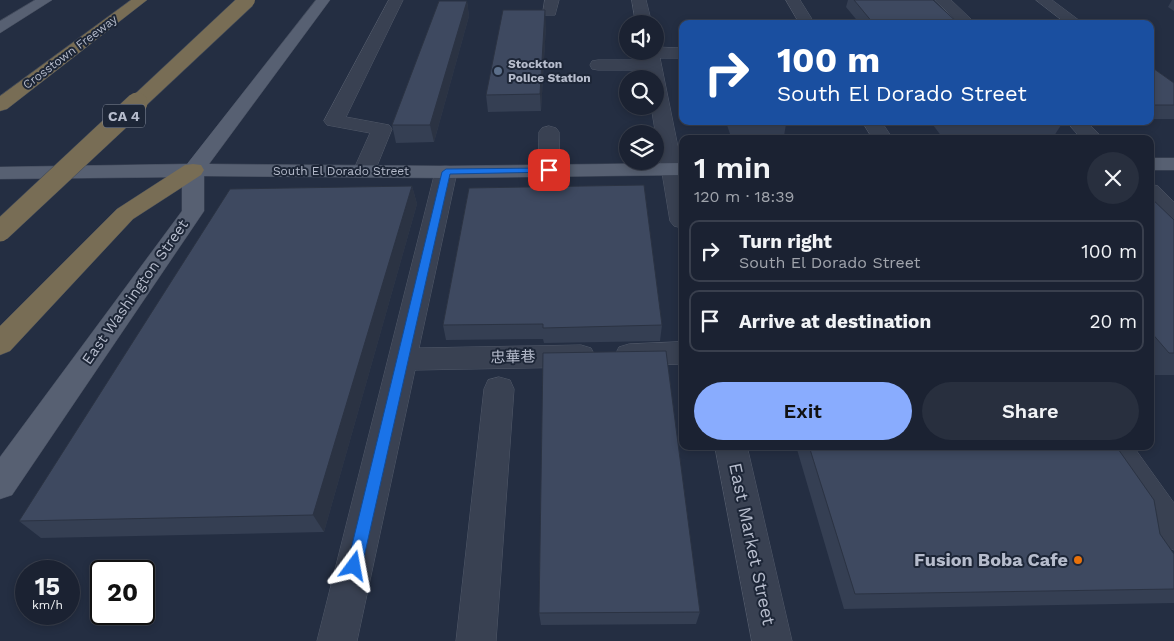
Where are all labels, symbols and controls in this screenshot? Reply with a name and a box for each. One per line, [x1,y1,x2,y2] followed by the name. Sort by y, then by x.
[20,12,120,92] street label: Crosstown Freeway
[619,15,664,170] map controls
[619,15,664,60] button: sound
[777,39,880,81] text: 100 m
[694,40,759,105] icon: right
[508,57,591,85] place label: Stockton Police Station
[492,65,504,77] marker: Stockton Police Station
[619,70,664,115] button: search
[777,81,1027,106] text: South El Dorado Street
[103,104,145,128] road number: CA 4
[619,125,664,170] button: layers
[528,149,570,191] pin
[694,150,771,185] text: 1 min
[1087,152,1139,204] button: close
[535,156,563,184] icon: arrive
[273,164,409,178] street label: South El Dorado Street
[694,187,794,206] text: 120 m · 18:39
[78,216,192,368] street label: East Washington Street
[739,230,832,253] text: Turn right
[696,237,724,265] icon: right
[1081,240,1137,263] text: 100 m
[739,253,921,272] text: South El Dorado Street
[696,307,724,335] icon: arrive
[739,310,931,333] text: Arrive at destination
[1090,310,1137,333] text: 20 m
[490,348,536,366] street label: 忠華巷
[694,382,912,440] button: Exit
[922,382,1139,440] button: Share
[725,461,780,627] street label: East Market Street
[327,539,379,591] position arrow
[914,549,1068,570] place label: Fusion Boba Cafe
[1072,554,1084,566] marker: Fusion Boba Cafe
[90,560,155,625] speed limit sign: 20
[35,572,60,601] text: 15
[32,598,63,612] text: km/h

